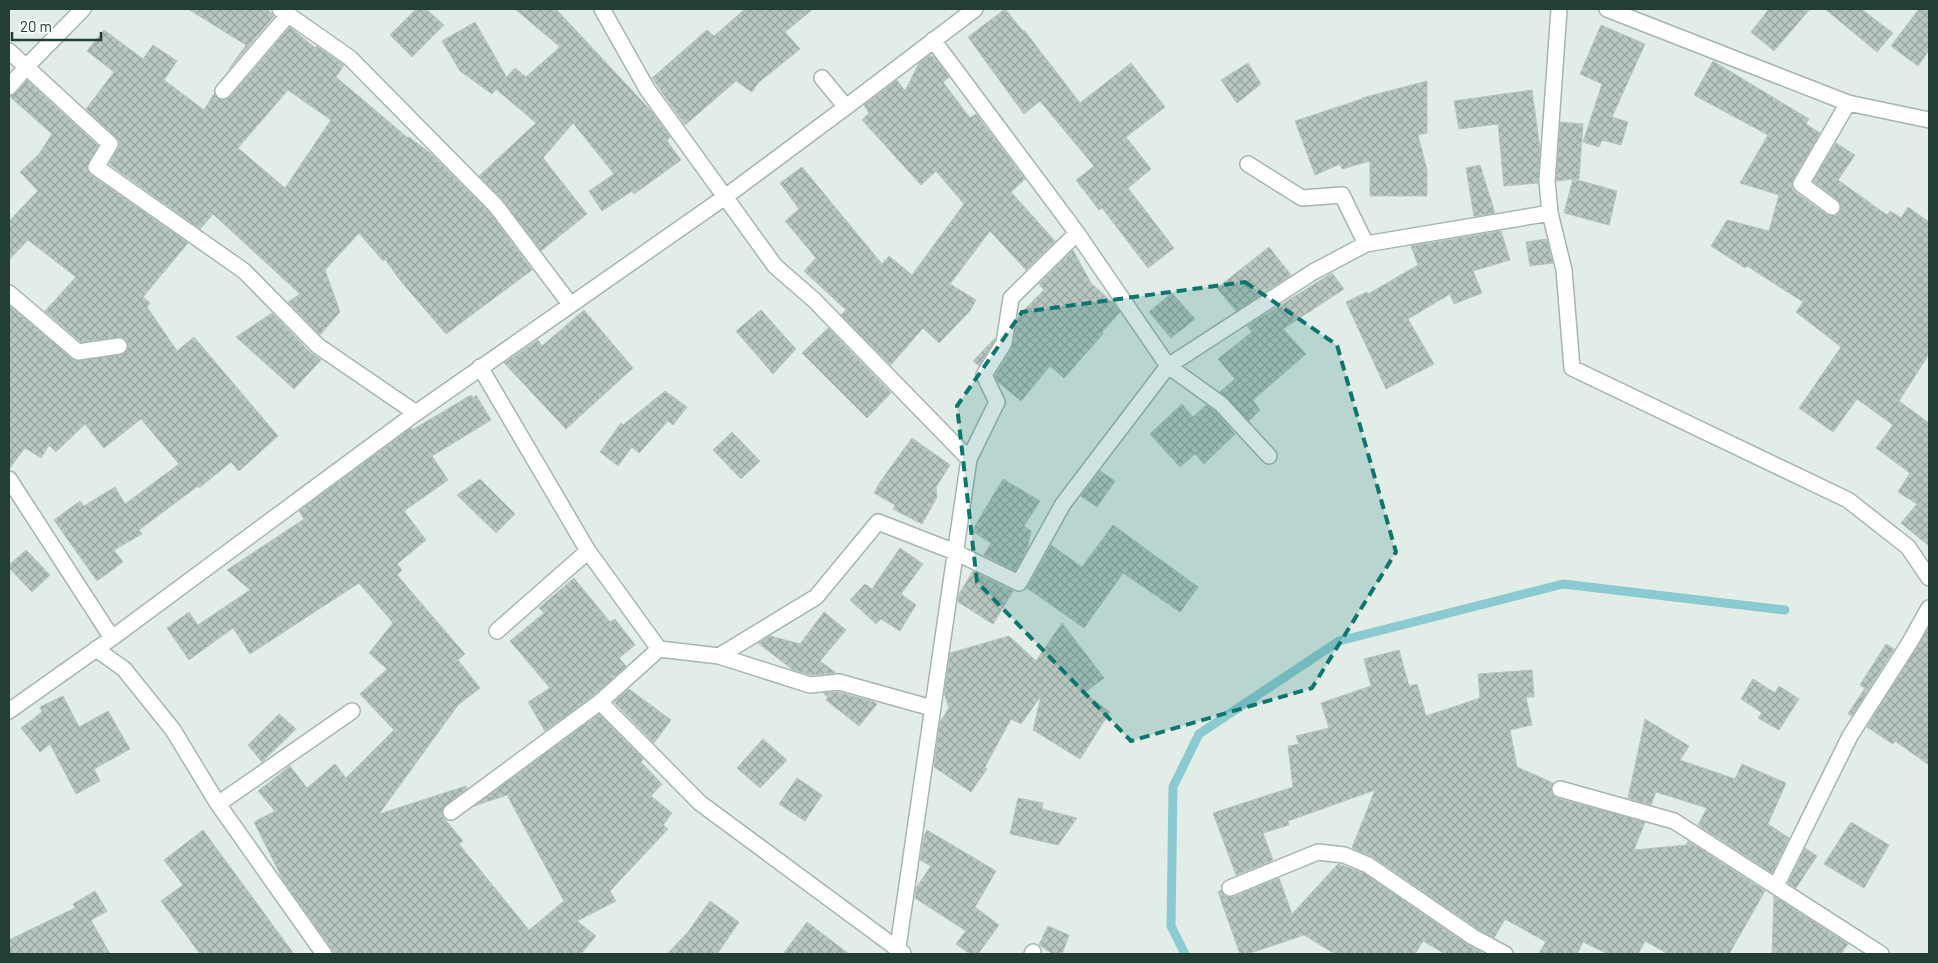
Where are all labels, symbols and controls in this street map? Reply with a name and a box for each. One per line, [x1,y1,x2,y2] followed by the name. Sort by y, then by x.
[12,10,101,42] scale bar
[20,17,52,35] text: 20 m

